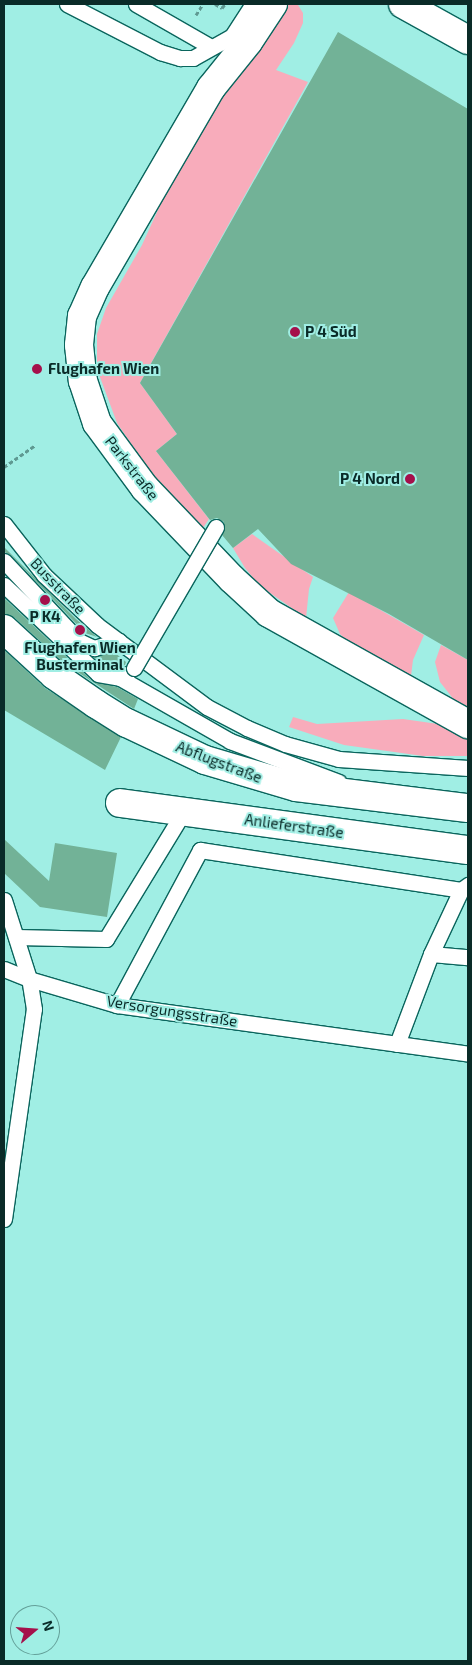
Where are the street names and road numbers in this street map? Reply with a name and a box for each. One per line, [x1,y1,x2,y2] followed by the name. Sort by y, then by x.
[101,432,163,504] street label: Parkstraße
[27,554,89,618] street label: Busstraße
[173,737,265,787] street label: Abflugstraße
[243,810,345,842] street label: Anlieferstraße
[105,992,239,1030] street label: Versorgungsstraße

